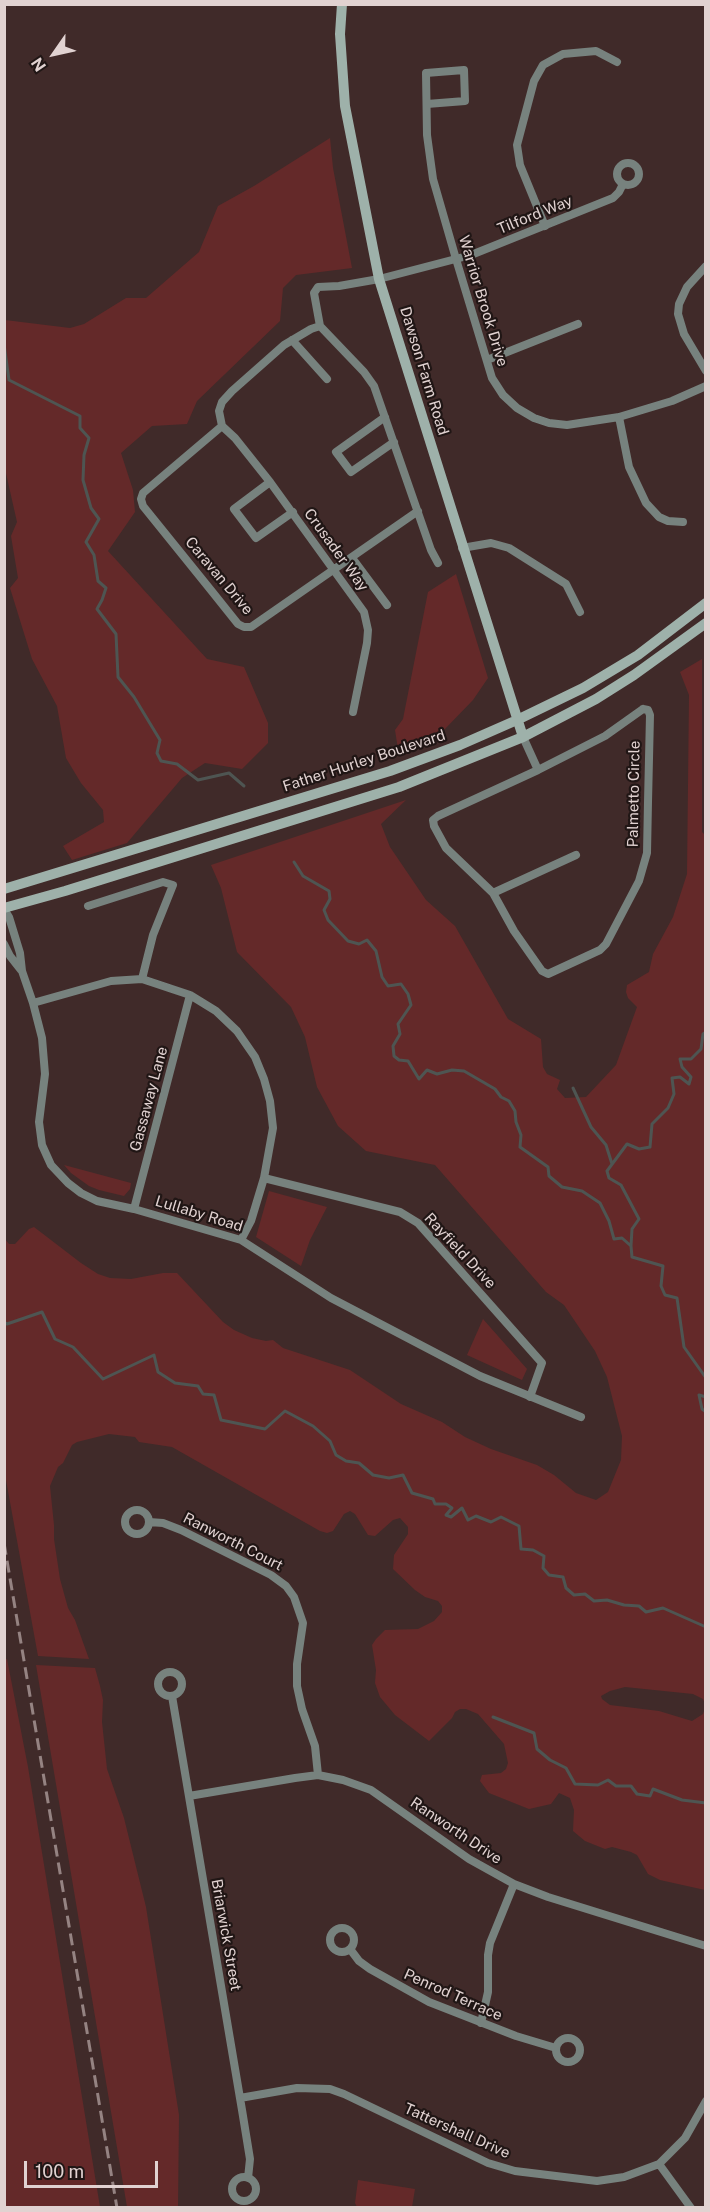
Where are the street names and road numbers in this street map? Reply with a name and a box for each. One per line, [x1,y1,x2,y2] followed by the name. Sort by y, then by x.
[495,192,575,238] street label: Tilford Way
[454,233,512,369] street label: Warrior Brook Drive
[396,305,452,437] street label: Dawson Farm Road
[300,505,372,595] street label: Crusader Way
[181,533,257,619] street label: Caravan Drive
[280,726,448,796] street label: Father Hurley Boulevard
[624,740,644,848] street label: Palmetto Circle
[126,1045,172,1153] street label: Gassaway Lane
[153,1192,245,1236] street label: Lullaby Road
[420,1209,500,1293] street label: Rayfield Drive
[180,1509,286,1575] street label: Ranworth Court
[407,1794,505,1868] street label: Ranworth Drive
[207,1878,245,1992] street label: Briarwick Street
[401,1965,505,2025] street label: Penrod Terrace
[401,2100,513,2162] street label: Tattershall Drive

